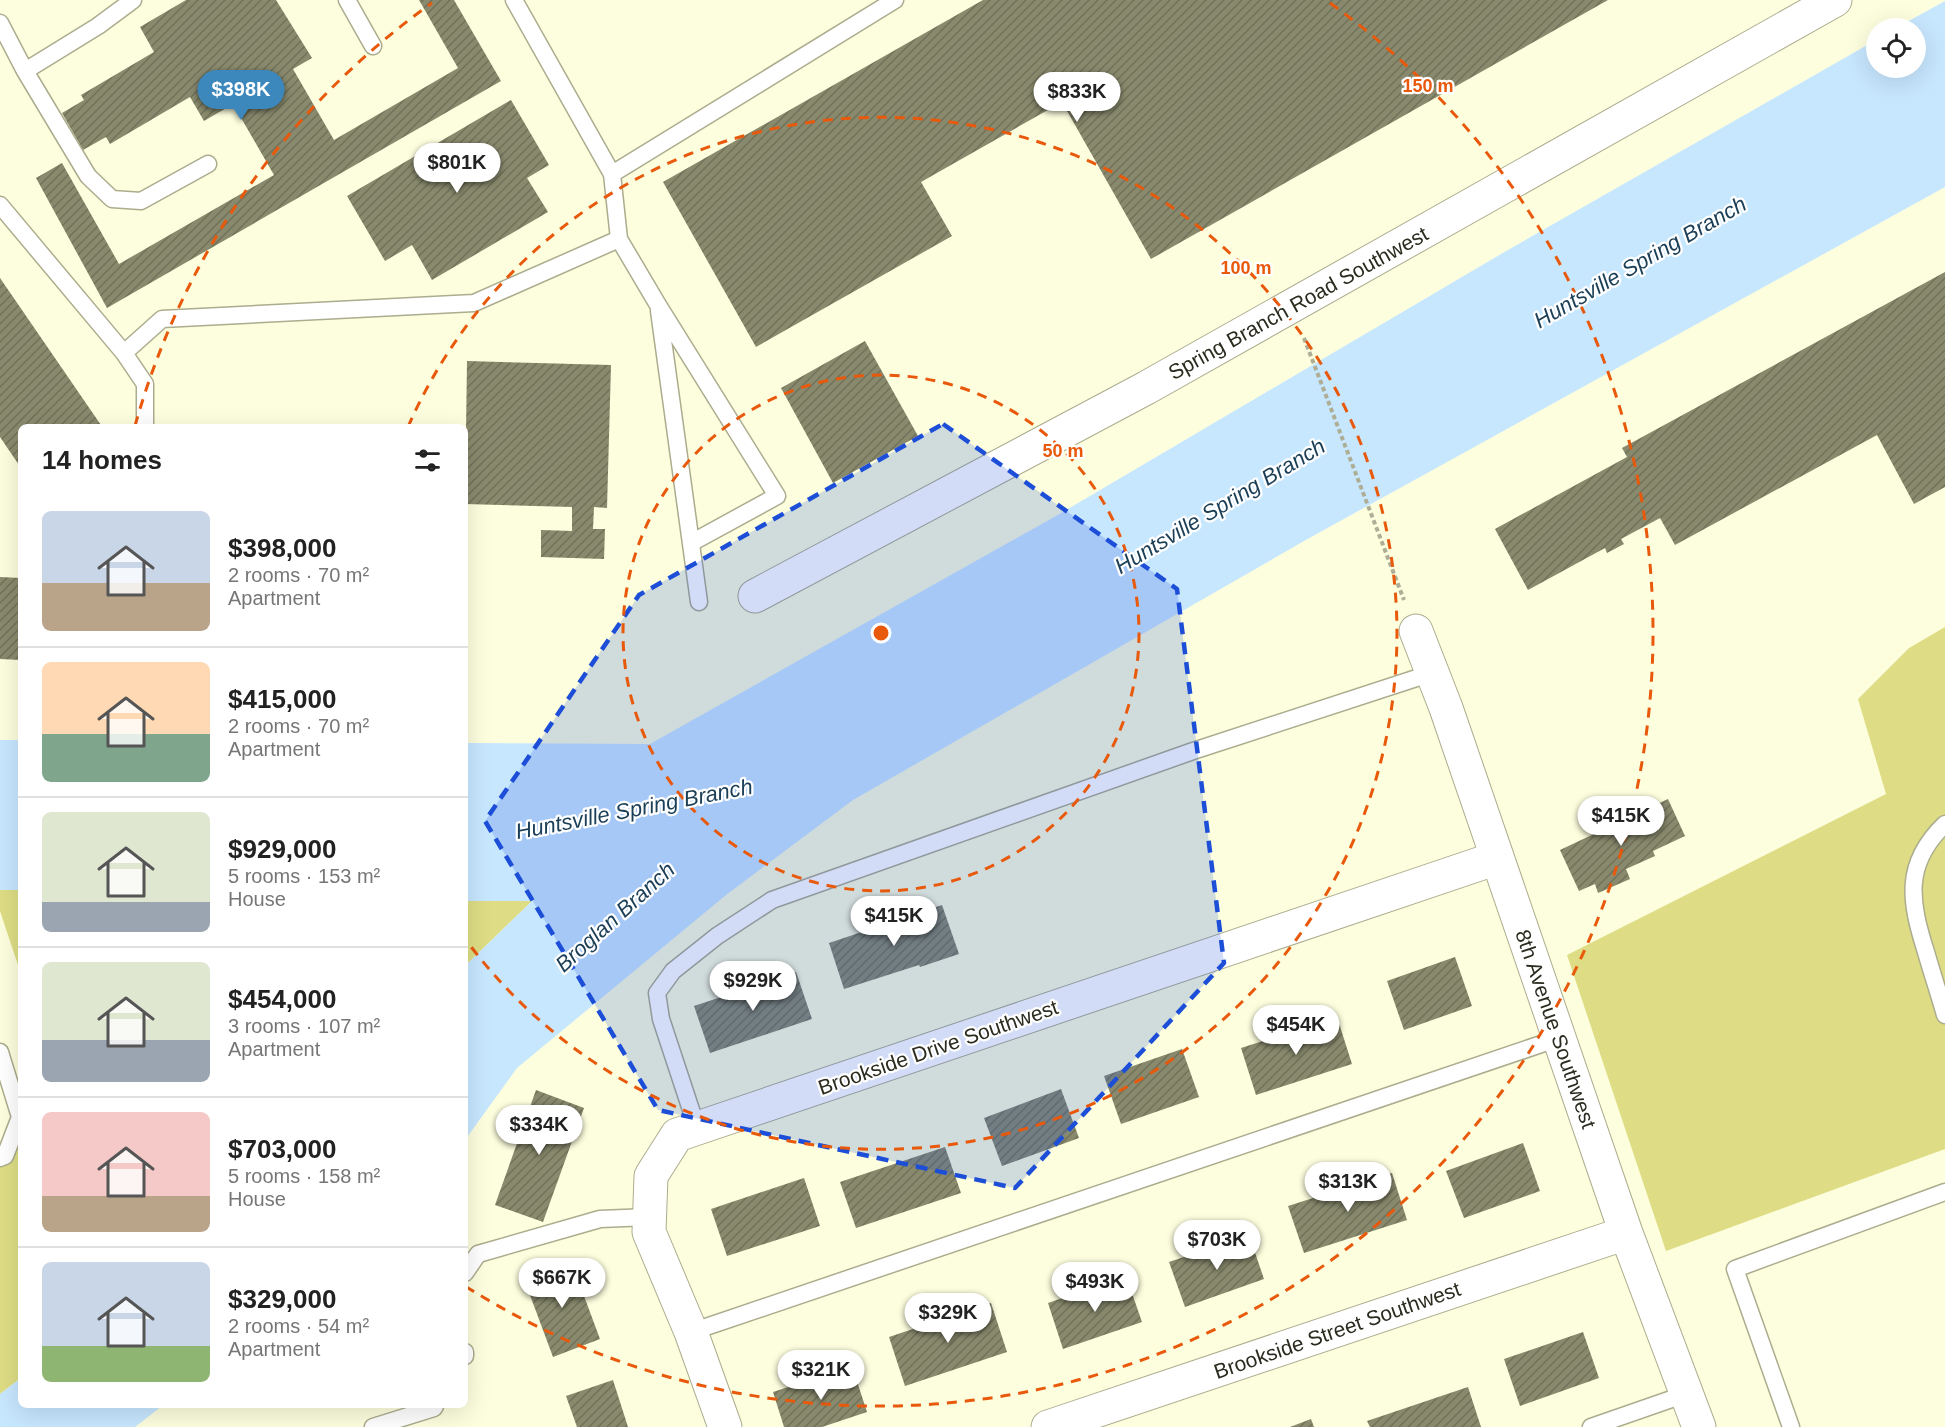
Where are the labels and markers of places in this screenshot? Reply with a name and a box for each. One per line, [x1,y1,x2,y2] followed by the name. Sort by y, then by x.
[199,70,283,121] pin: $398K
[1035,72,1119,123] pin: $833K
[415,143,499,194] pin: $801K
[871,623,891,643] centre of rings
[1579,796,1663,847] pin: $415K
[852,896,936,947] pin: $415K
[711,961,795,1012] pin: $929K
[1254,1005,1338,1056] pin: $454K
[497,1105,581,1156] pin: $334K
[1306,1162,1390,1213] pin: $313K
[1175,1220,1259,1271] pin: $703K
[520,1258,604,1309] pin: $667K
[1053,1262,1137,1313] pin: $493K
[906,1293,990,1344] pin: $329K
[779,1350,863,1401] pin: $321K

